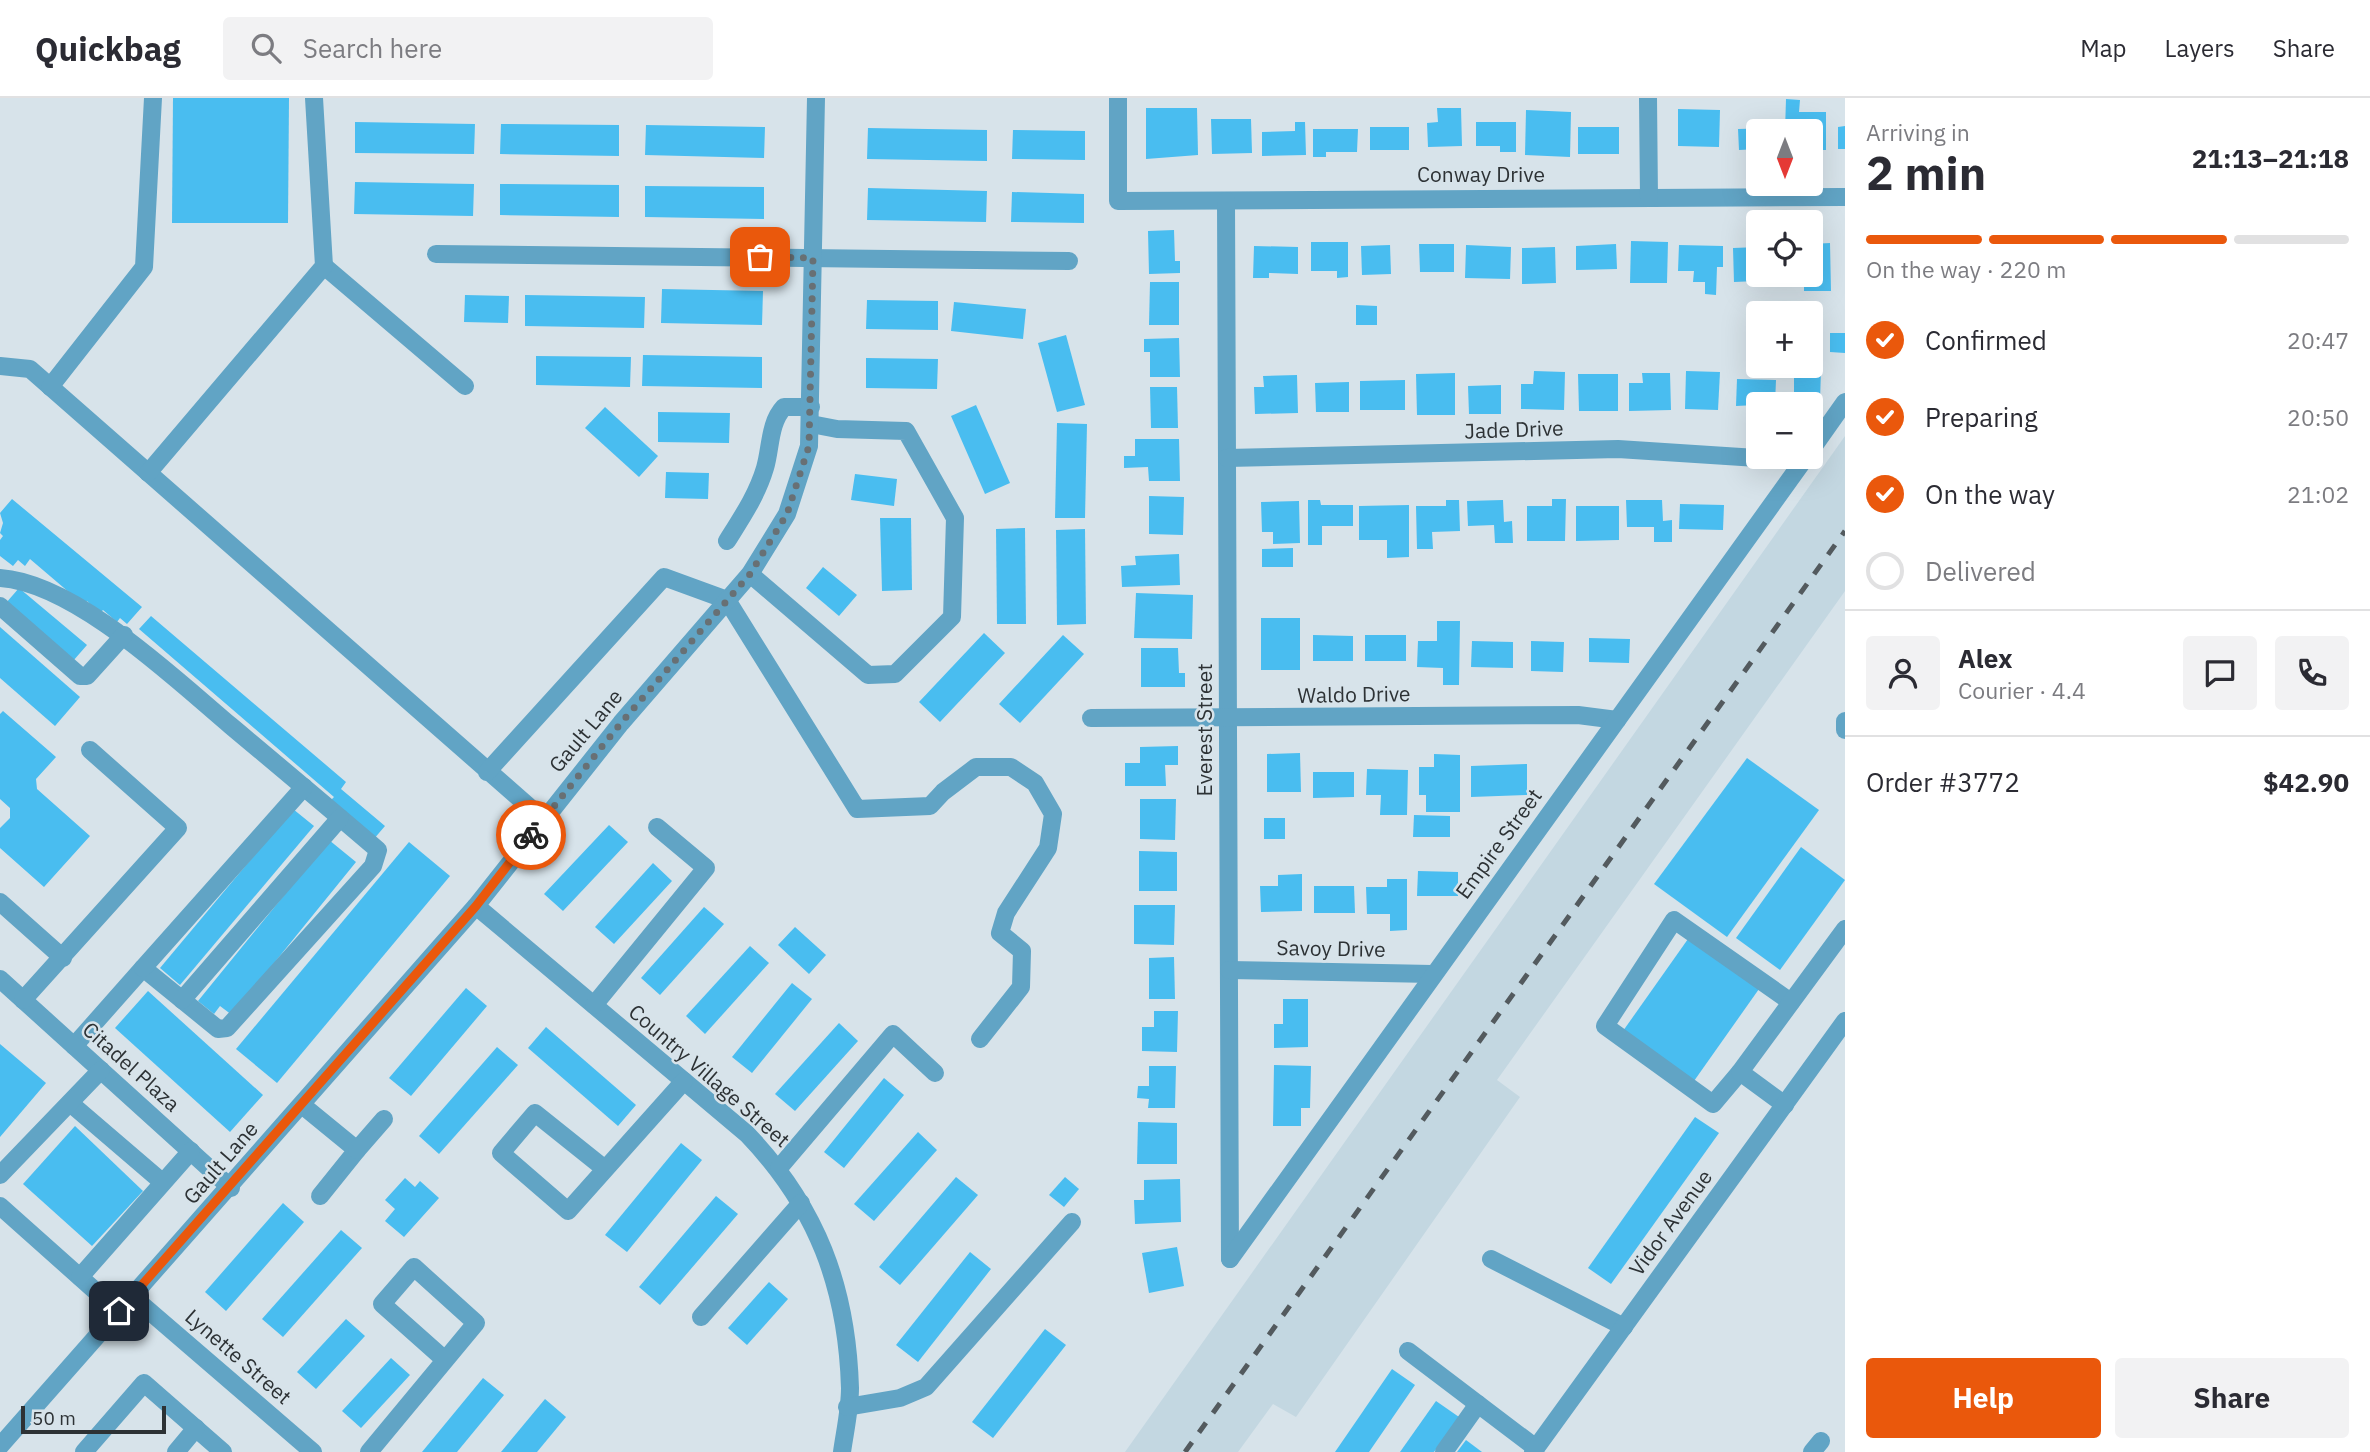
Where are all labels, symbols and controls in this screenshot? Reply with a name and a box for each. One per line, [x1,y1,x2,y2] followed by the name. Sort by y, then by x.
[223,17,713,80] search box
[35,27,181,70] text: Quickbag
[247,29,285,67] icon: search
[303,31,442,65] text: Search here
[2080,32,2127,64] text: Map
[2165,32,2235,64] text: Layers
[2273,32,2335,64] text: Share
[1866,117,1970,147] text: Arriving in
[1746,119,1824,196] north arrow
[1746,119,1823,469] map controls
[2192,141,2349,175] text: 21:13–21:18
[1866,143,1986,203] text: 2 min
[1417,160,1545,188] street label: Conway Drive
[1746,210,1823,287] button: locate
[730,227,790,287] pin
[741,238,779,276] icon: bag
[1866,254,2066,284] text: On the way · 220 m
[1746,301,1823,378] button: +
[1866,321,1904,359] icon: check
[1925,323,2047,357] text: Confirmed
[2287,325,2349,355] text: 20:47
[1746,392,1823,469] button: −
[1866,398,1904,436] icon: check
[1925,400,2038,434] text: Preparing
[2287,402,2349,432] text: 20:50
[1464,413,1564,445] street label: Jade Drive
[1866,475,1904,513] icon: check
[1925,477,2055,511] text: On the way
[2287,479,2349,509] text: 21:02
[1925,554,2036,588] text: Delivered
[1866,636,1940,710] button: person
[2183,636,2257,710] button: chat
[2275,636,2349,710] button: phone
[1958,641,2012,675] text: Alex
[1190,663,1218,797] street label: Everest Street
[1958,675,2086,705] text: Courier · 4.4
[1297,679,1411,709] street label: Waldo Drive
[542,683,628,778] street label: Gault Lane
[1866,765,2020,799] text: Order #3772
[2263,765,2349,799] text: $42.90
[1449,783,1548,904] street label: Empire Street
[496,800,566,870] courier
[512,816,550,854] icon: bike
[1276,933,1386,963] street label: Savoy Drive
[623,997,796,1153] street label: Country Village Street
[77,1015,186,1117] street label: Citadel Plaza
[177,1115,264,1210] street label: Gault Lane
[1622,1164,1718,1281] street label: Vidor Avenue
[89,1281,149,1341] pin
[100,1292,138,1330] icon: home
[180,1302,298,1410] street label: Lynette Street
[1866,1358,2101,1438] button: Help
[2115,1358,2349,1438] button: Share
[21,1403,166,1435] scale bar
[32,1406,76,1430] text: 50 m

